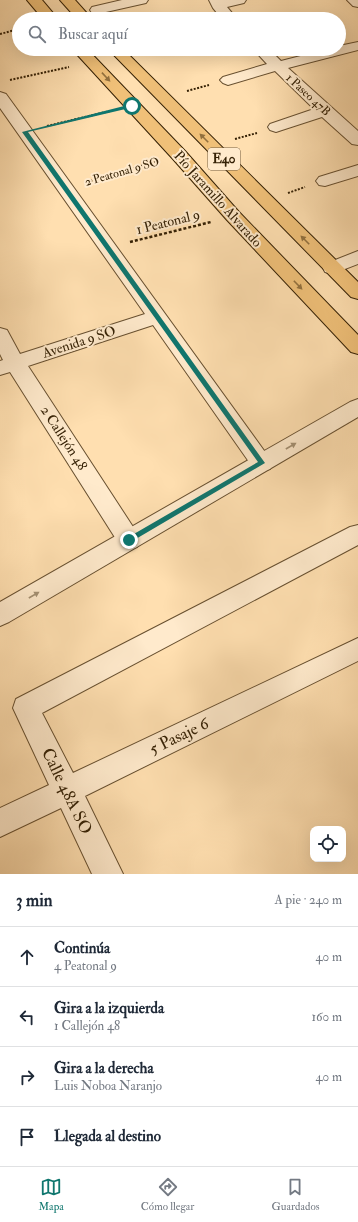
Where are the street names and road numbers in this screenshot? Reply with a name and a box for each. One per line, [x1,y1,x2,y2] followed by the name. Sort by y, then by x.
[283,71,333,119] street label: 1 Paseo 47B
[170,147,266,251] street label: Pío Jaramillo Alvarado
[208,148,240,170] road number: E40
[83,154,161,190] street label: 2 Peatonal 9 SO
[134,206,202,238] street label: 1 Peatonal 9
[39,322,118,362] street label: Avenida 9 SO
[37,403,91,474] street label: 2 Callejón 48
[146,712,213,759] street label: 5 Pasaje 6
[37,744,97,838] street label: Calle 48A SO

